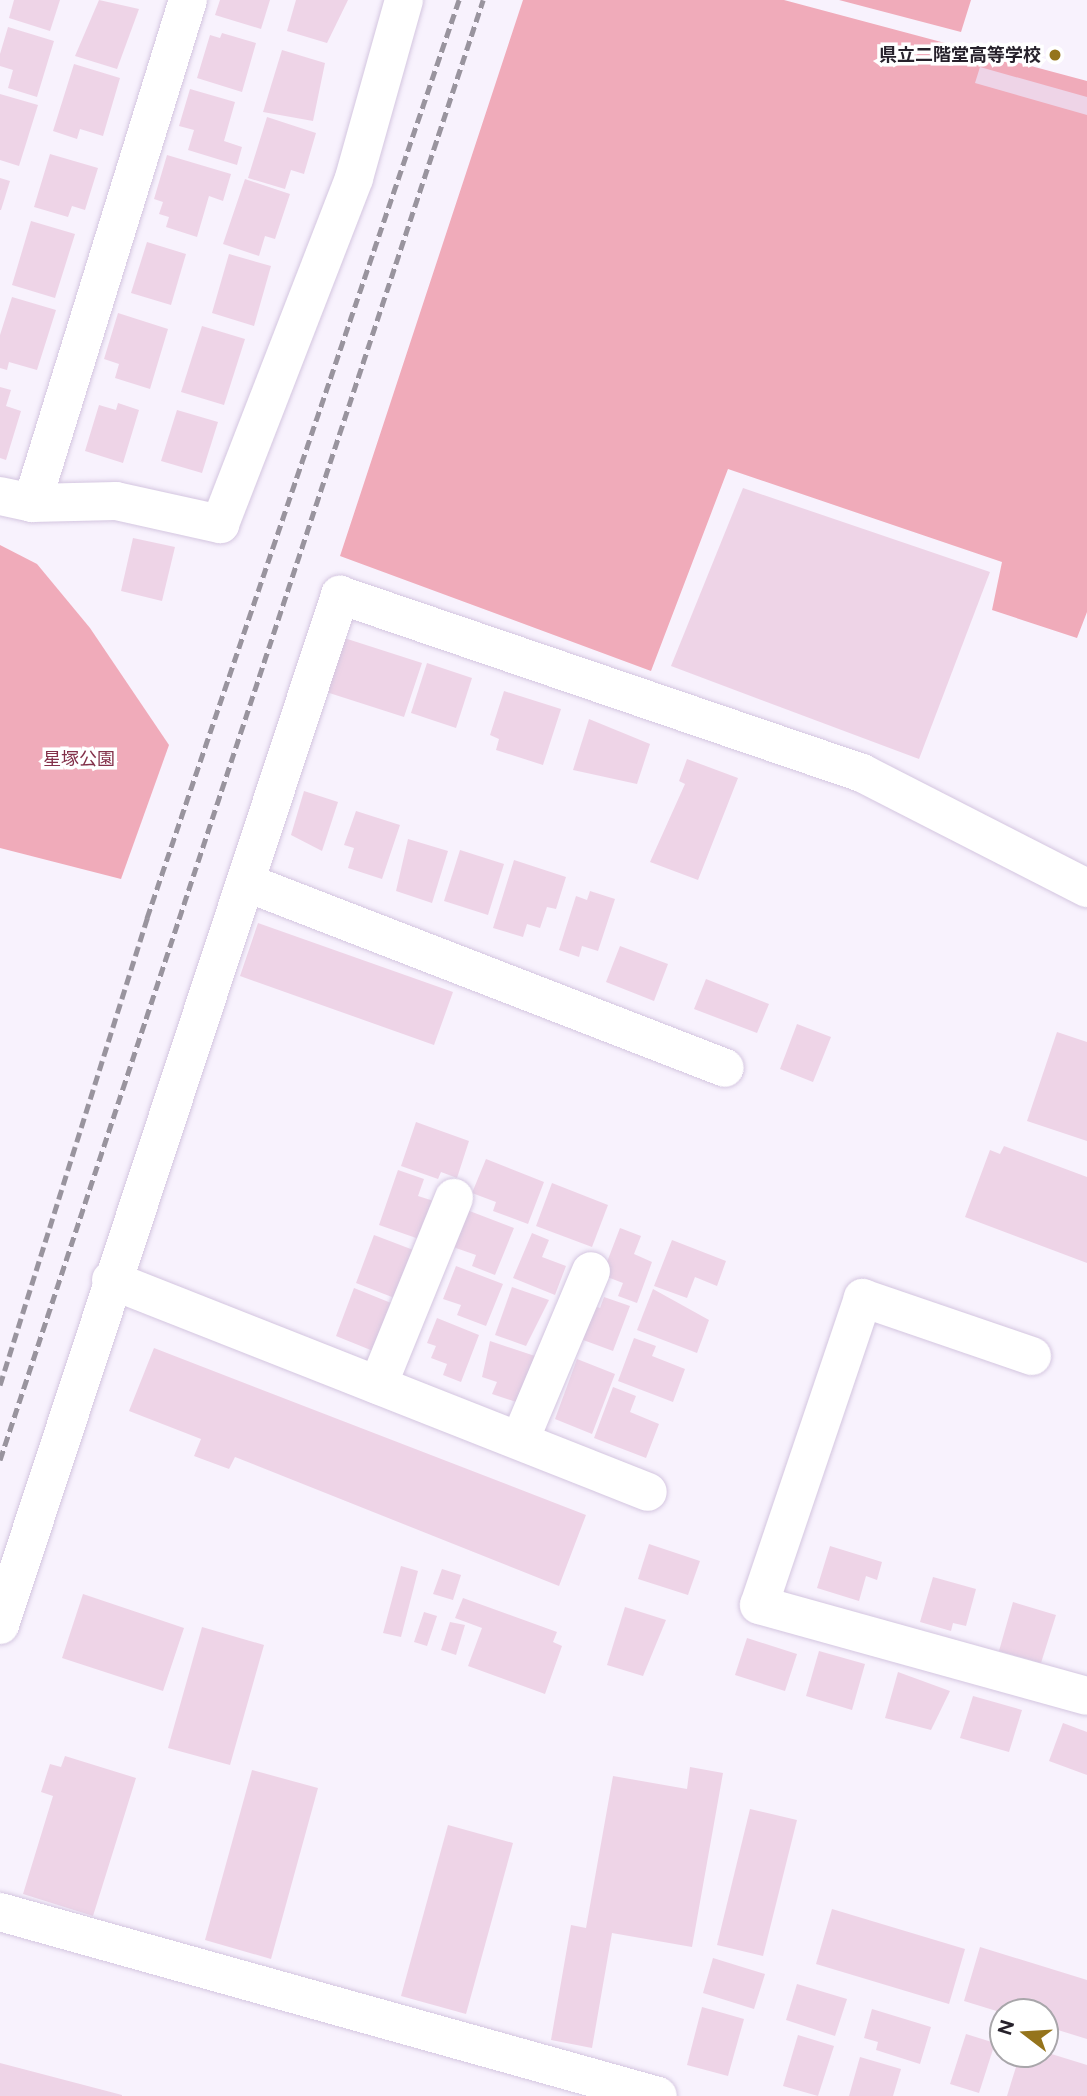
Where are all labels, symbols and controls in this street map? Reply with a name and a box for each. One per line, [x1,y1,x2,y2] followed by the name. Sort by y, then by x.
[879,44,1041,66] place label: 県立二階堂高等学校
[1047,47,1063,63] marker: 県立二階堂高等学校
[43,748,115,770] park label: 星塚公園
[989,1998,1059,2068] north arrow
[993,2017,1019,2038] text: N

